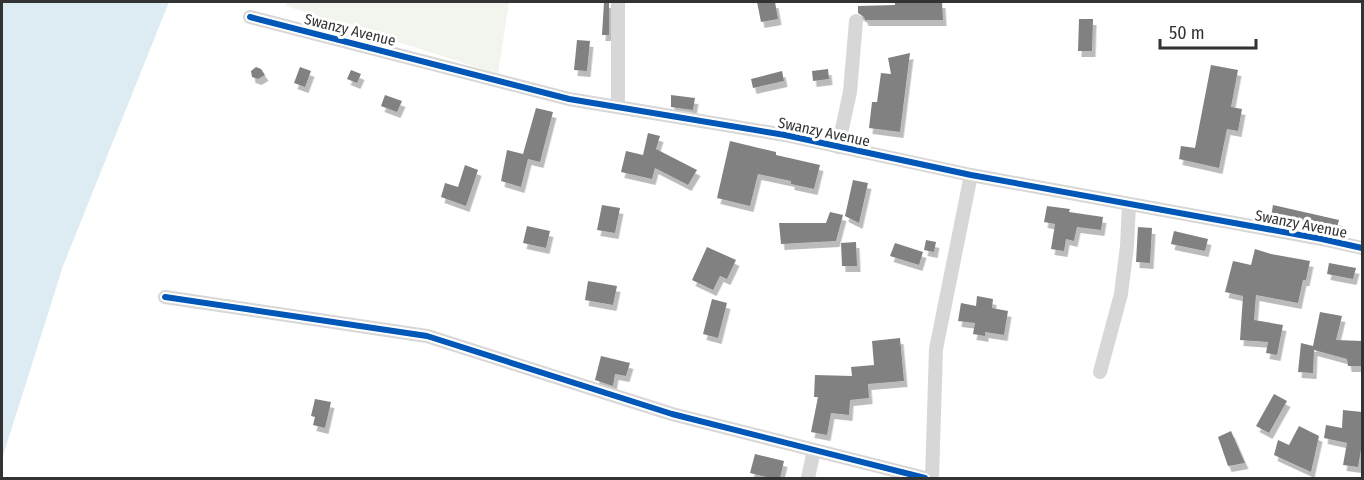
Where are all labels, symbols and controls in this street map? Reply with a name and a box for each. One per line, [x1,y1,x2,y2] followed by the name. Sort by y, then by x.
[302,10,398,50] street label: Swanzy Avenue
[1160,12,1256,50] scale bar
[1169,22,1205,44] text: 50 m
[776,113,872,151] street label: Swanzy Avenue
[1253,206,1349,242] street label: Swanzy Avenue

